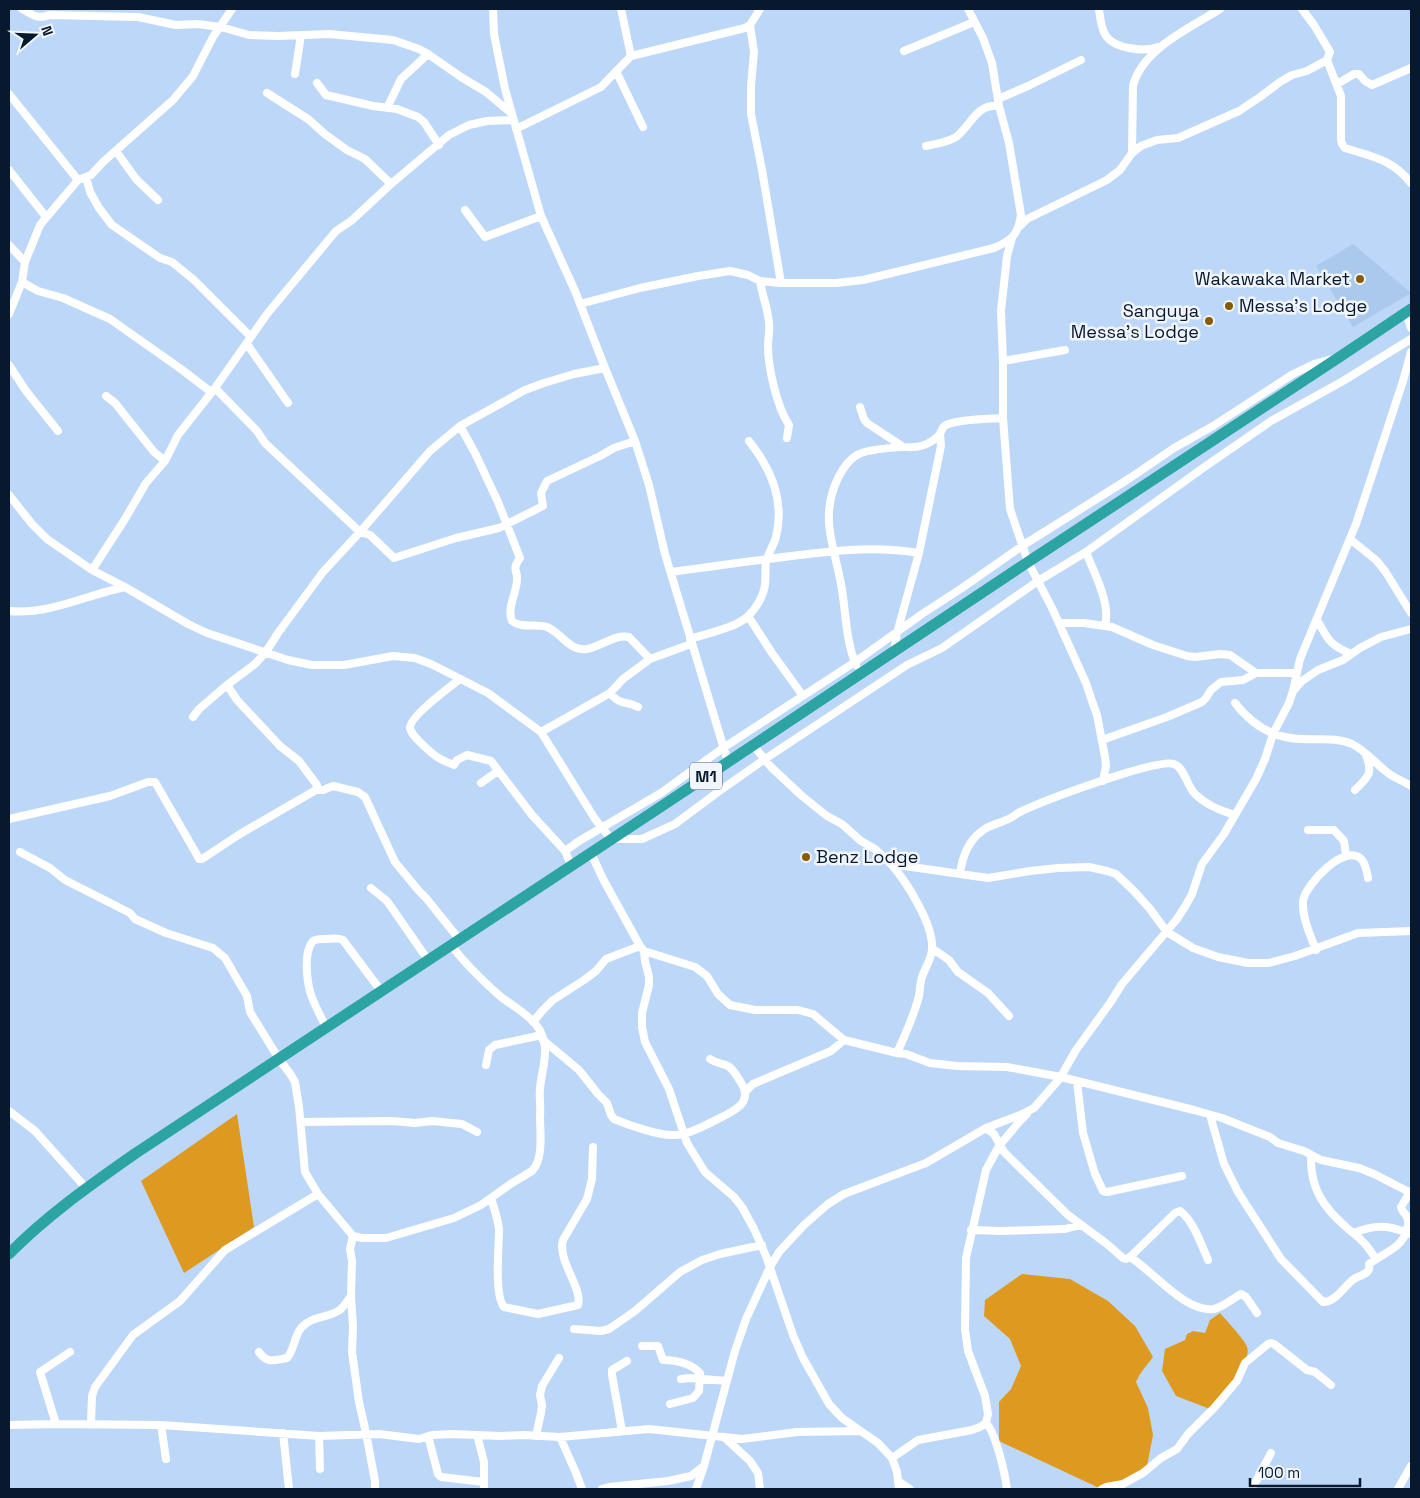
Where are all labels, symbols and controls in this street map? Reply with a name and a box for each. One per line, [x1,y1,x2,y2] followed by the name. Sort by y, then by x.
[10,10,60,60] north arrow
[37,23,57,38] text: N
[1195,267,1350,290] place label: Wakawaka Market
[1354,273,1366,285] marker: Wakawaka Market
[1239,294,1367,317] place label: Messa's Lodge
[1071,299,1199,343] place label: Sanguya Messa's Lodge
[1223,300,1235,312] marker: Messa's Lodge
[1203,315,1215,327] marker: Sanguya Messa's Lodge
[690,762,722,789] road number: M1
[816,845,918,868] place label: Benz Lodge
[800,851,812,863] marker: Benz Lodge
[1250,1456,1360,1488] scale bar
[1258,1463,1300,1482] text: 100 m

